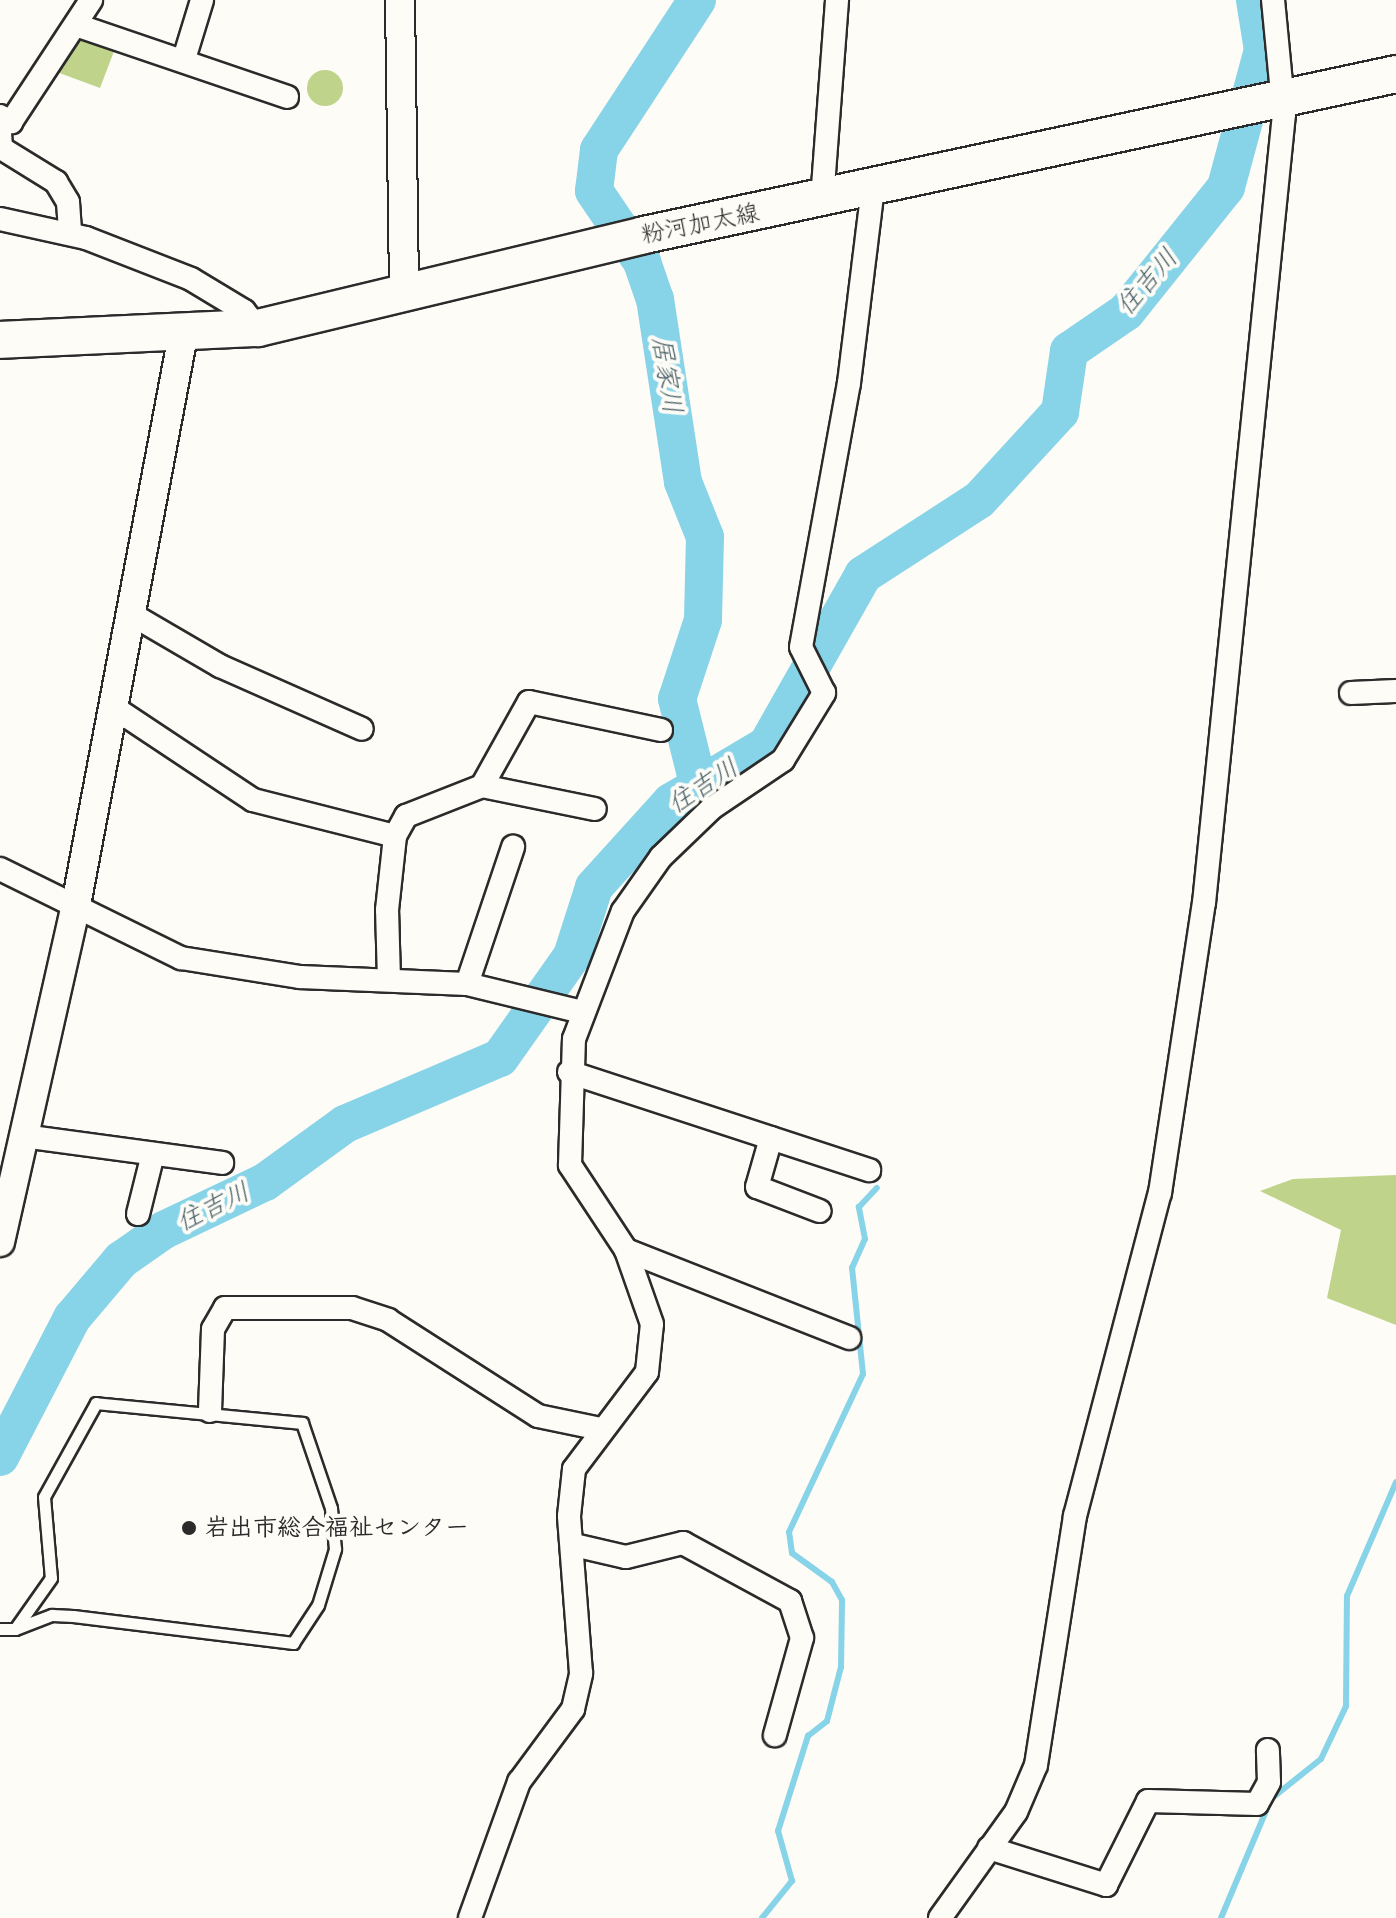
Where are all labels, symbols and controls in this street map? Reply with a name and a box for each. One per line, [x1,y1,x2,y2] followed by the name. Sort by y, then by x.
[638,198,762,250] street label: 粉河加太線
[1110,242,1184,322] water label: 住吉川
[645,334,689,416] water label: 居家川
[662,752,744,820] water label: 住吉川
[171,1176,255,1238] water label: 住吉川
[205,1514,469,1542] place label: 岩出市総合福祉センター
[180,1519,198,1537] marker: 岩出市総合福祉センター

